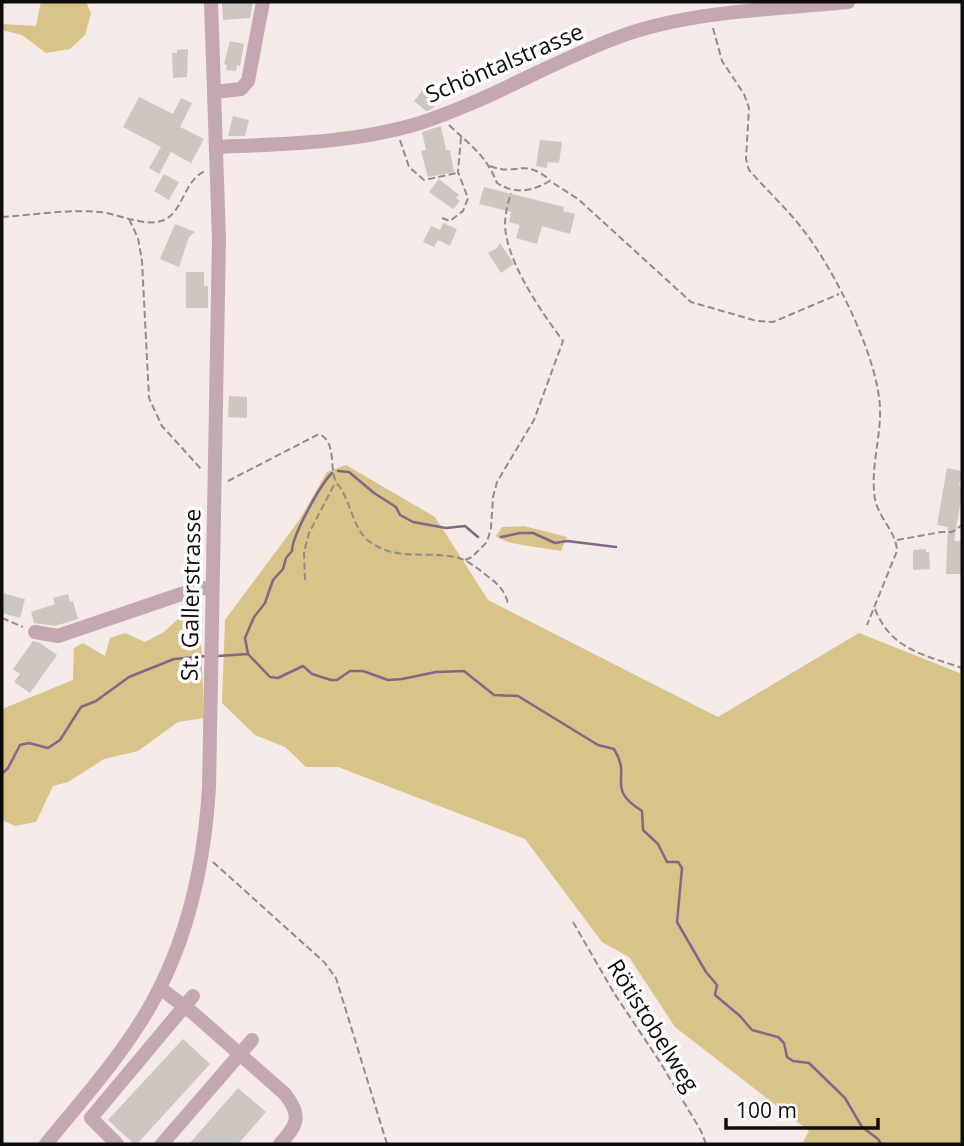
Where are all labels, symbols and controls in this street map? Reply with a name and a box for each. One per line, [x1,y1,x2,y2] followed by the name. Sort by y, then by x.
[420,14,588,110] street label: Schöntalstrasse
[172,509,208,681] street label: St. Gallerstrasse
[600,952,708,1098] street label: Rötistobelweg
[726,1086,878,1130] scale bar
[736,1096,797,1124] text: 100 m

